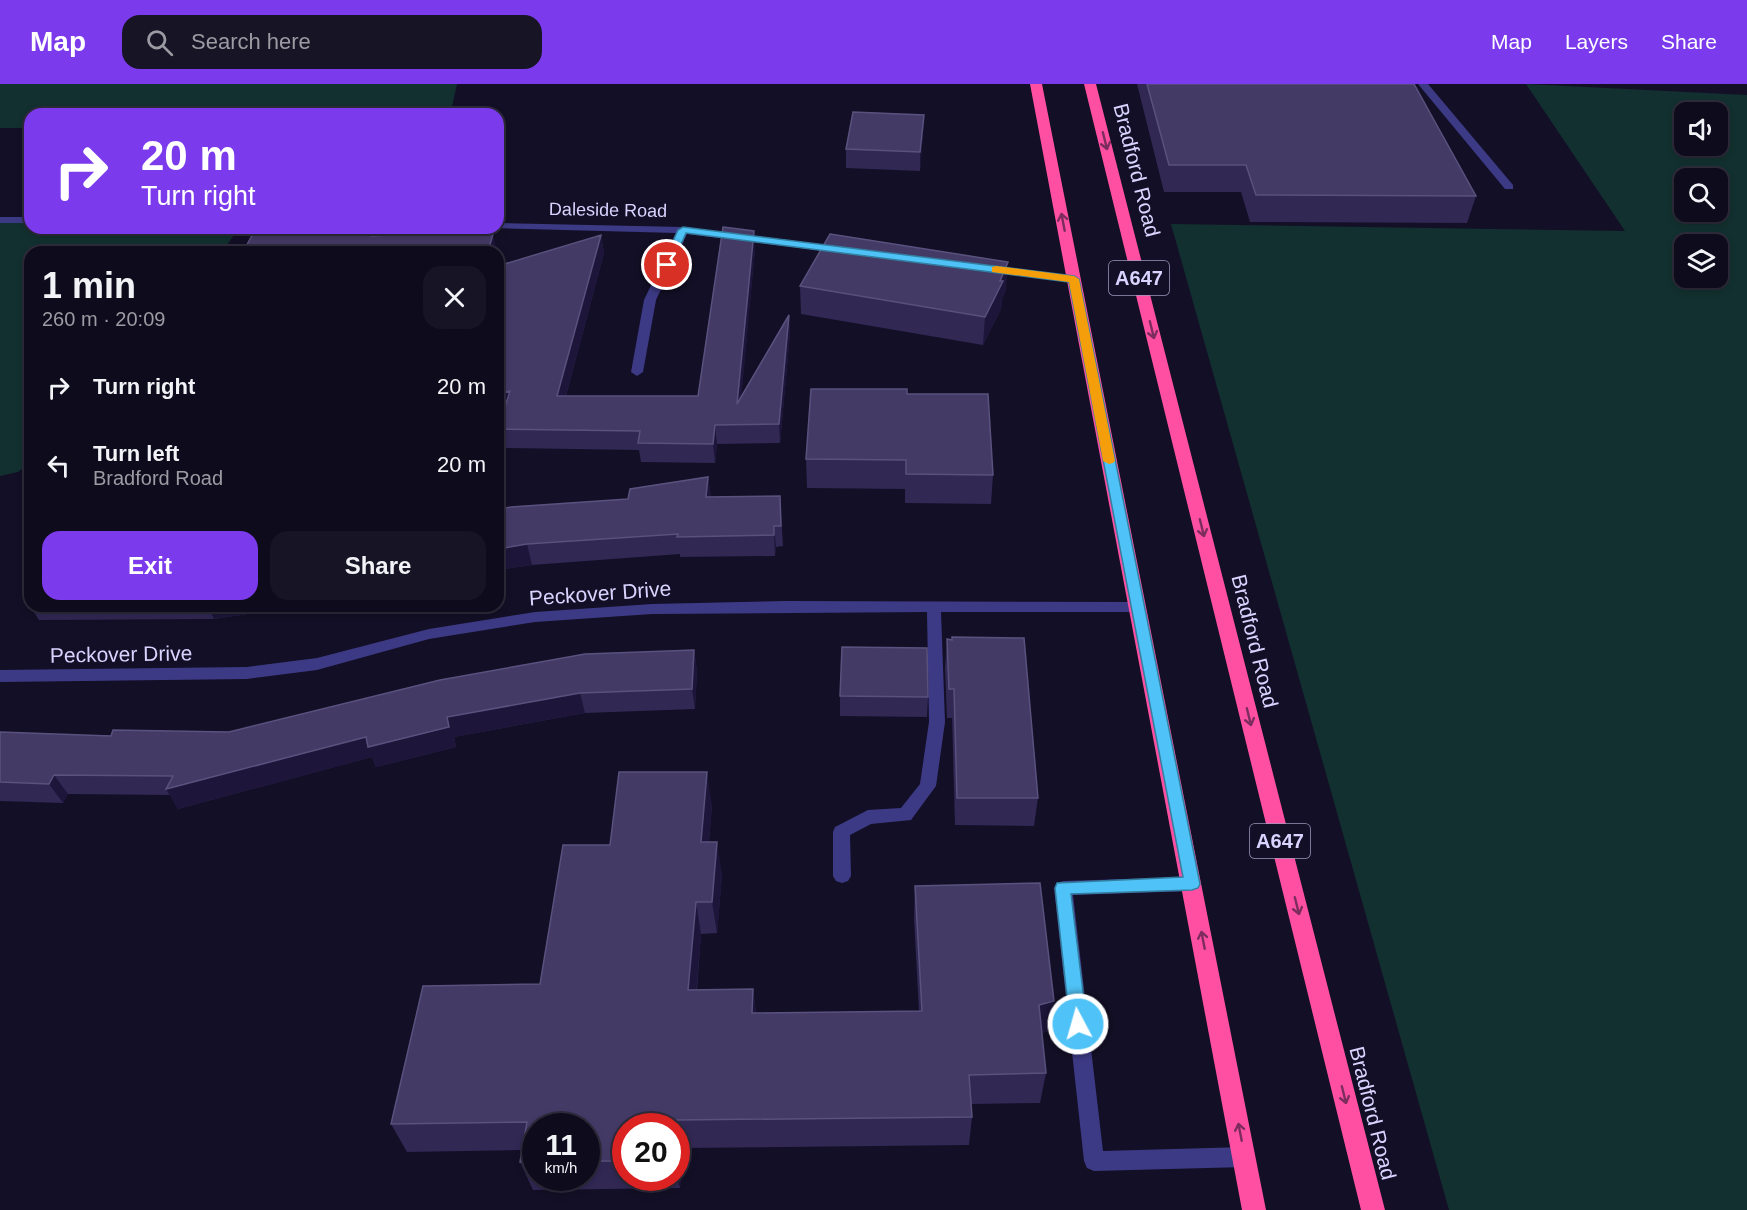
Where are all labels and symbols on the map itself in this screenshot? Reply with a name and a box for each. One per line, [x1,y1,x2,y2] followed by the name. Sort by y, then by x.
[1109,101,1165,239] street label: Bradford Road
[1099,131,1111,150] one-way arrow
[549,199,667,221] street label: Daleside Road
[1057,212,1068,232] one-way arrow
[641,239,692,290] pin
[1109,261,1169,295] road number: A647
[1147,320,1158,339] one-way arrow
[1196,518,1208,537] one-way arrow
[1227,572,1283,710] street label: Bradford Road
[528,577,672,609] street label: Peckover Drive
[50,641,192,667] street label: Peckover Drive
[1244,707,1256,726] one-way arrow
[1250,824,1310,858] road number: A647
[1291,896,1303,915] one-way arrow
[1197,931,1208,951] one-way arrow
[1046,992,1110,1056] position arrow
[1345,1044,1401,1182] street label: Bradford Road
[1339,1085,1351,1104] one-way arrow
[612,1113,690,1191] speed limit sign: 20
[1234,1123,1245,1142] one-way arrow

